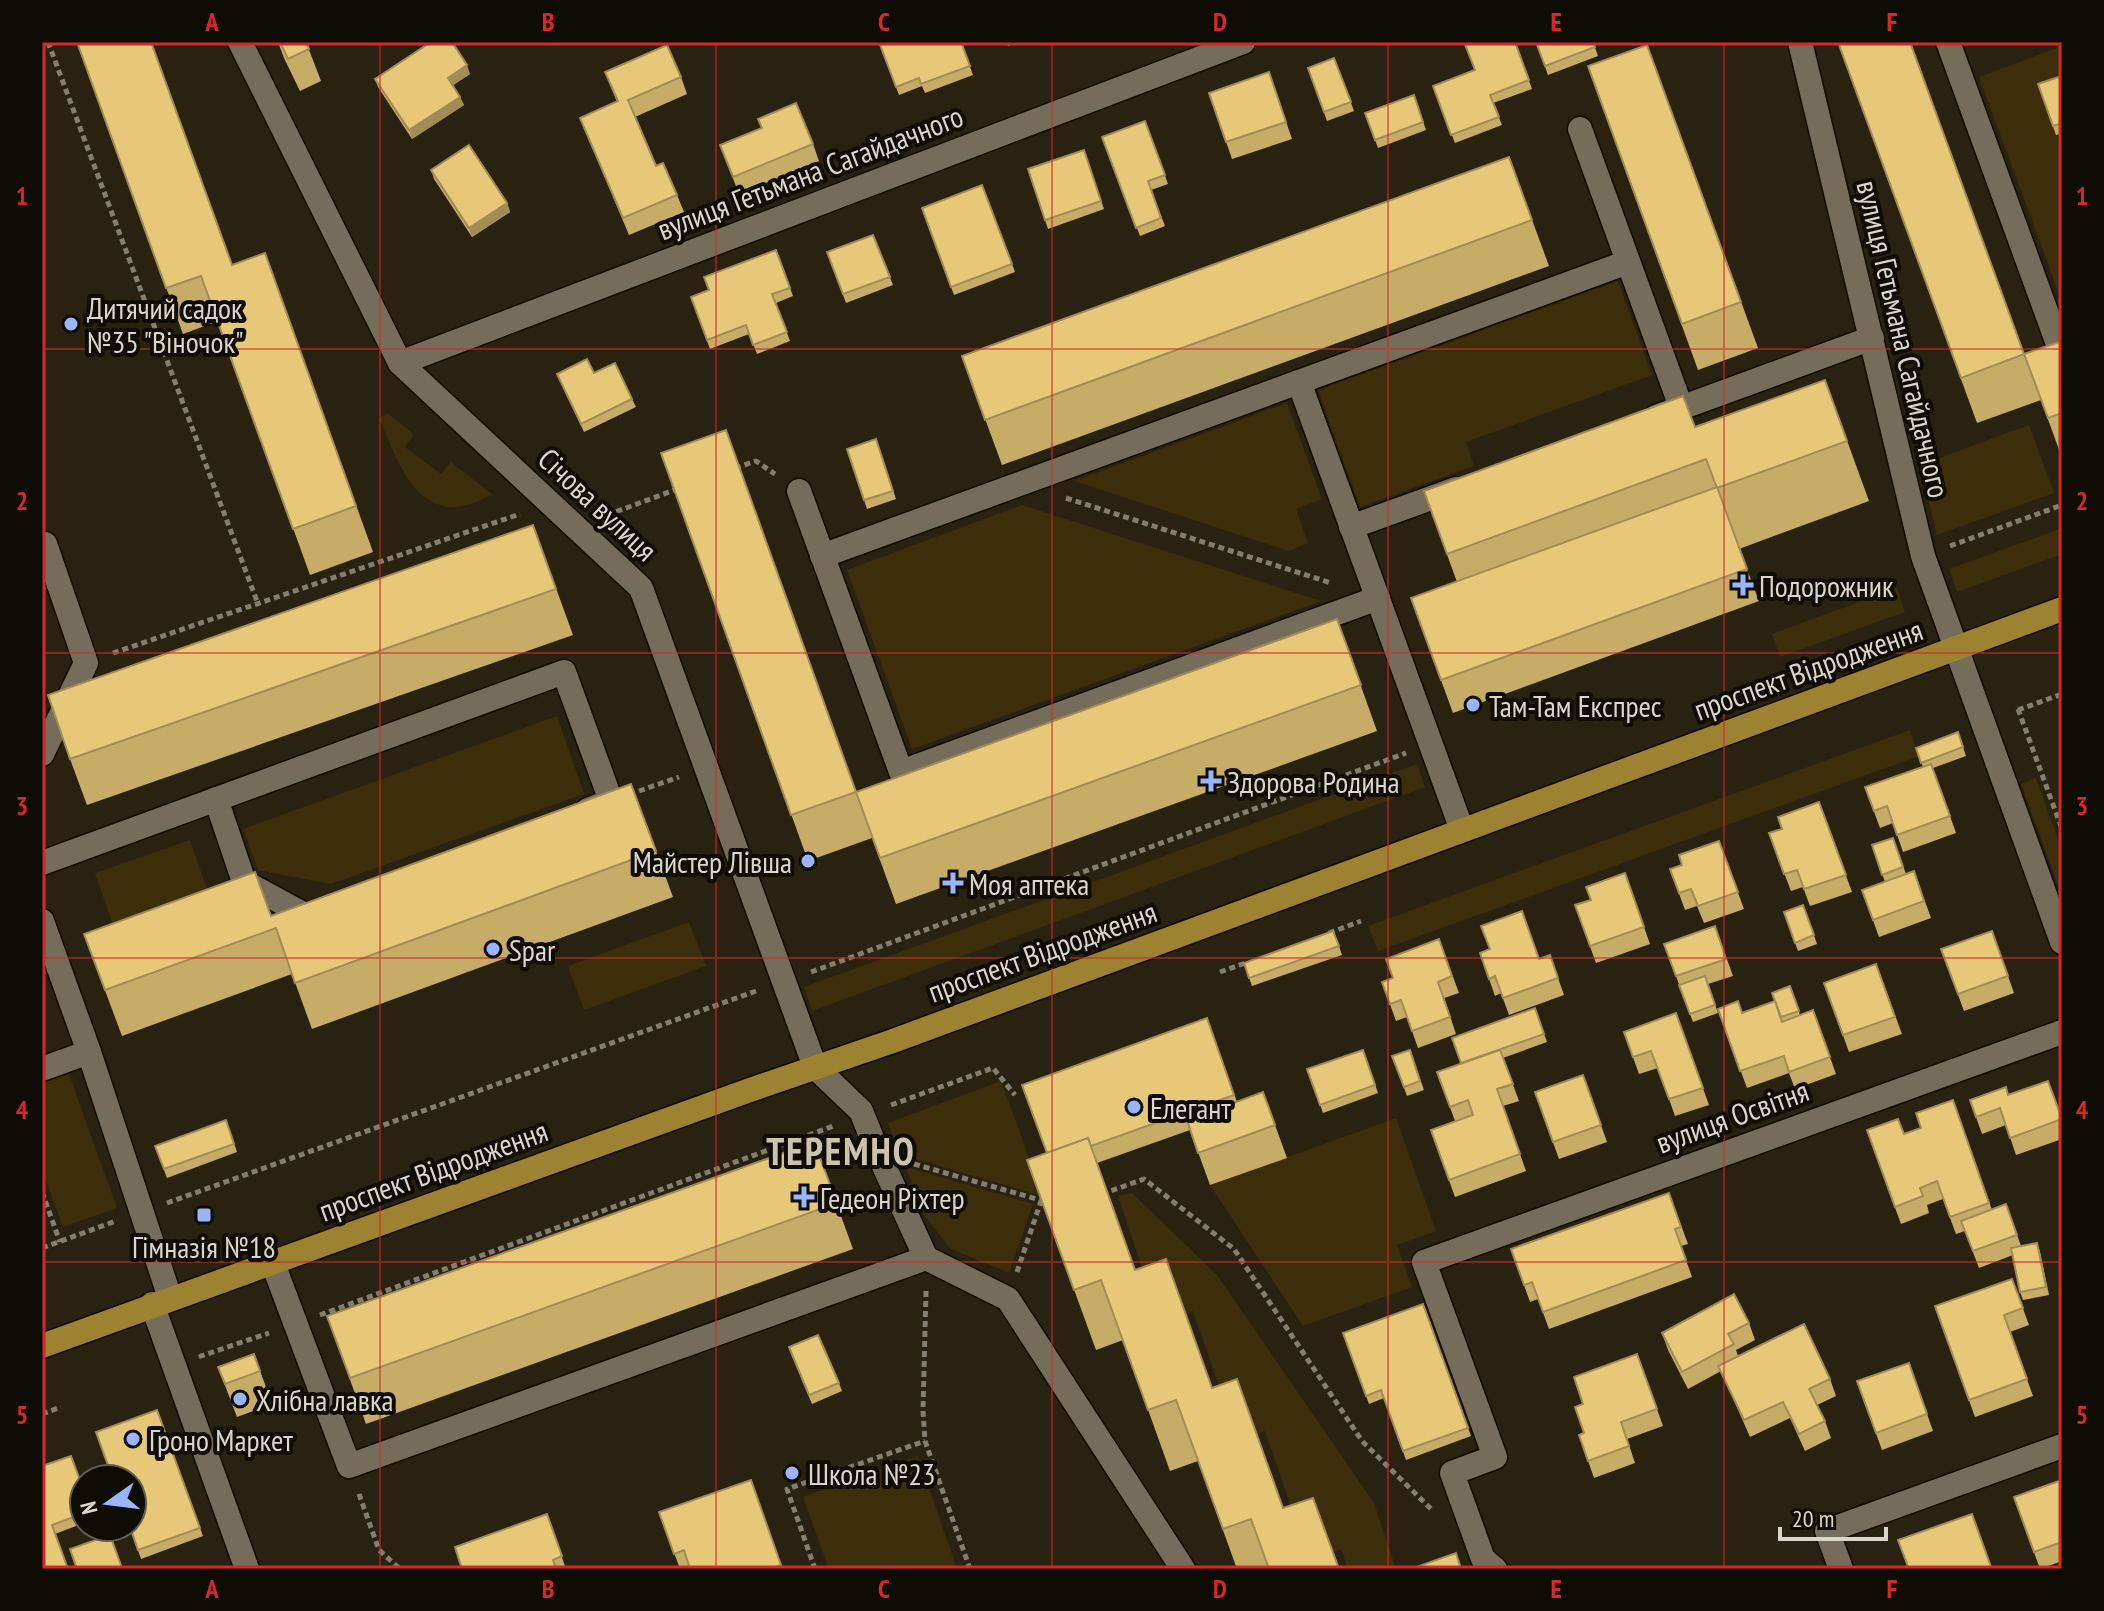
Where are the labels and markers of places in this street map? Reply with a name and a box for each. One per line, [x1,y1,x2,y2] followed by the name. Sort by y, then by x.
[87,288,244,361] place label: Дитячий садок №35 "Віночок"
[62,315,80,333] marker: Дитячий садок №35 "Віночок"
[1759,566,1894,605] place label: Подорожник
[1734,576,1752,594] marker: Подорожник
[1489,686,1662,725] place label: Там-Там Експрес
[1464,696,1482,714] marker: Там-Там Експрес
[1227,762,1400,801] place label: Здорова Родина
[1202,772,1220,790] marker: Здорова Родина
[633,842,792,881] place label: Майстер Лівша
[799,852,817,870] marker: Майстер Лівша
[969,864,1089,903] place label: Моя аптека
[944,874,962,892] marker: Моя аптека
[509,930,556,969] place label: Spar
[484,940,502,958] marker: Spar
[1150,1088,1231,1127] place label: Елегант
[1125,1098,1143,1116] marker: Елегант
[820,1178,965,1217] place label: Гедеон Ріхтер
[795,1188,813,1206] marker: Гедеон Ріхтер
[195,1206,213,1224] marker: Гімназія №18
[132,1227,276,1266] place label: Гімназія №18
[256,1380,394,1419] place label: Хлібна лавка
[231,1390,249,1408] marker: Хлібна лавка
[149,1420,293,1459] place label: Гроно Маркет
[124,1430,142,1448] marker: Гроно Маркет
[808,1454,936,1493] place label: Школа №23
[783,1464,801,1482] marker: Школа №23

